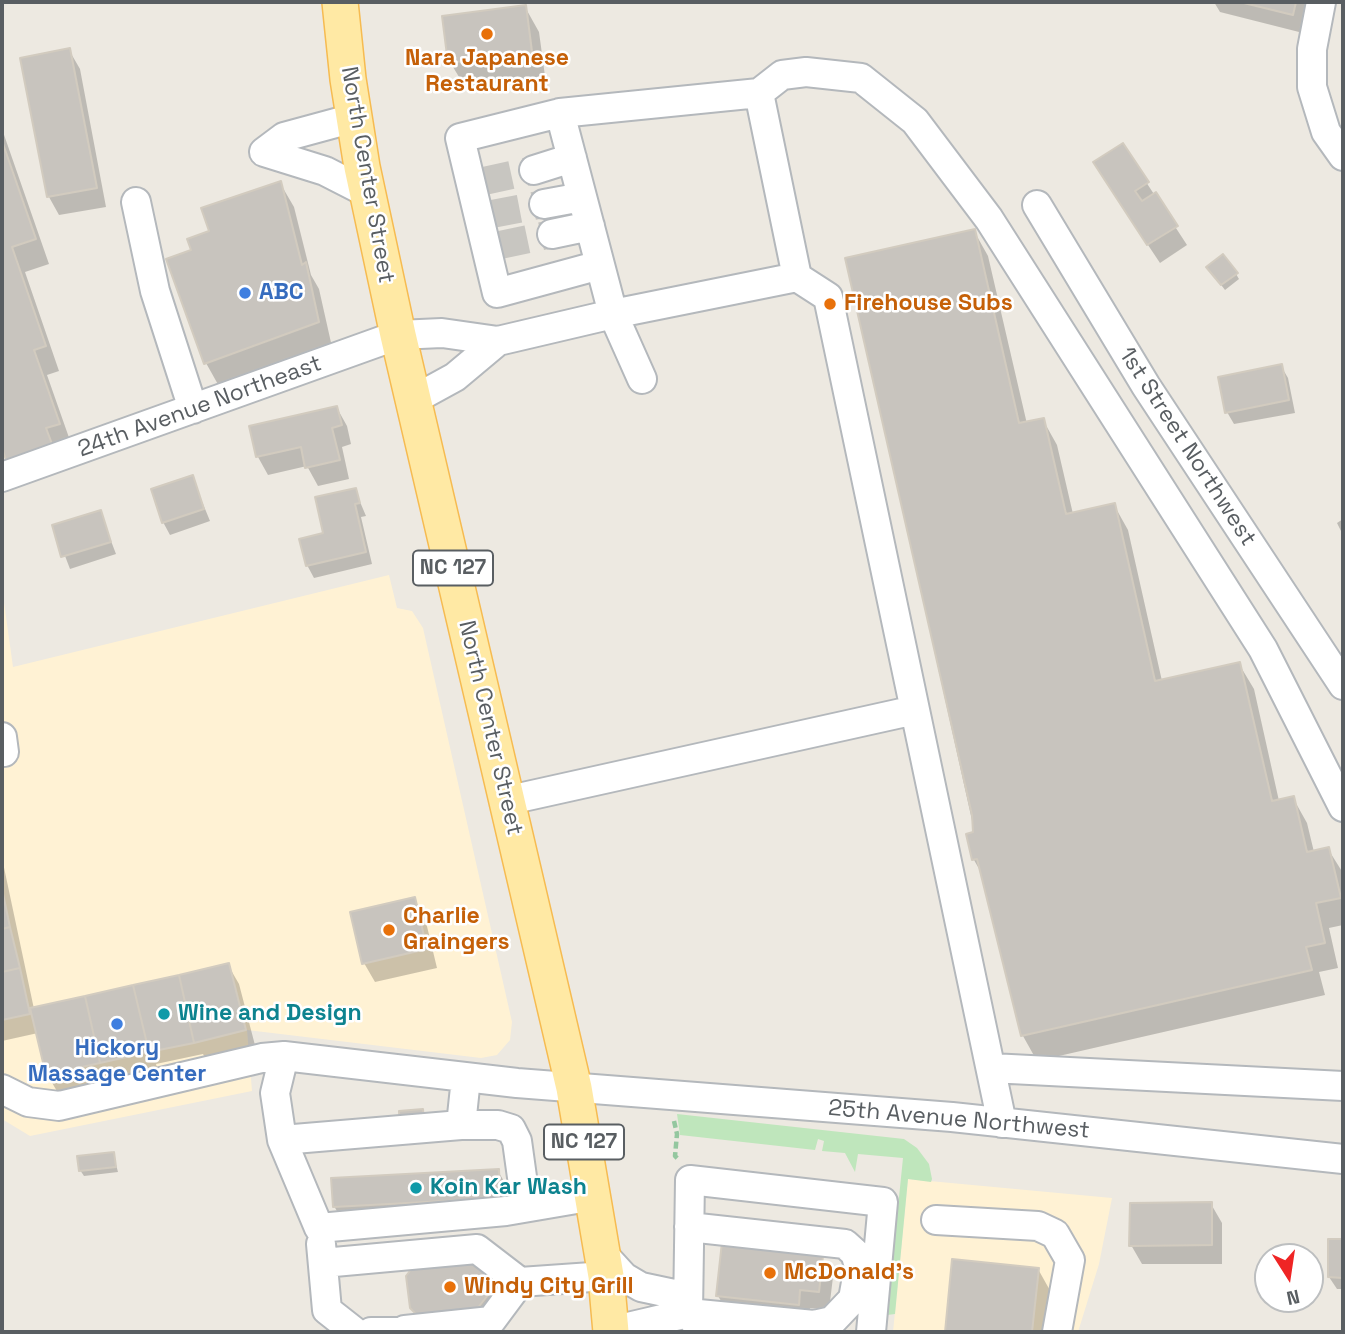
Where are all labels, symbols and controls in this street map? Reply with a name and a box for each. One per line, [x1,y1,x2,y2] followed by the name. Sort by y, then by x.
[479,26,495,42] marker: Nara Japanese Restaurant
[405,45,569,99] place label: Nara Japanese Restaurant
[334,64,400,286] street label: North Center Street
[259,279,304,307] place label: ABC
[237,285,253,301] marker: ABC
[844,290,1013,318] place label: Firehouse Subs
[822,296,838,312] marker: Firehouse Subs
[1112,343,1262,551] street label: 1st Street Northwest
[74,350,326,464] street label: 24th Avenue Northeast
[413,550,493,586] road number: NC 127
[452,618,528,838] street label: North Center Street
[403,903,509,957] place label: Charlie Graingers
[381,922,397,938] marker: Charlie Graingers
[178,1000,362,1028] place label: Wine and Design
[156,1006,172,1022] marker: Wine and Design
[109,1016,125,1032] marker: Hickory Massage Center
[28,1035,206,1089] place label: Hickory Massage Center
[827,1095,1091,1145] street label: 25th Avenue Northwest
[544,1124,624,1160] road number: NC 127
[430,1174,587,1202] place label: Koin Kar Wash
[408,1180,424,1196] marker: Koin Kar Wash
[1254,1243,1324,1313] north arrow
[784,1259,914,1287] place label: McDonald's
[762,1265,778,1281] marker: McDonald's
[464,1273,634,1301] place label: Windy City Grill
[442,1279,458,1295] marker: Windy City Grill
[1284,1284,1302,1311] text: N

